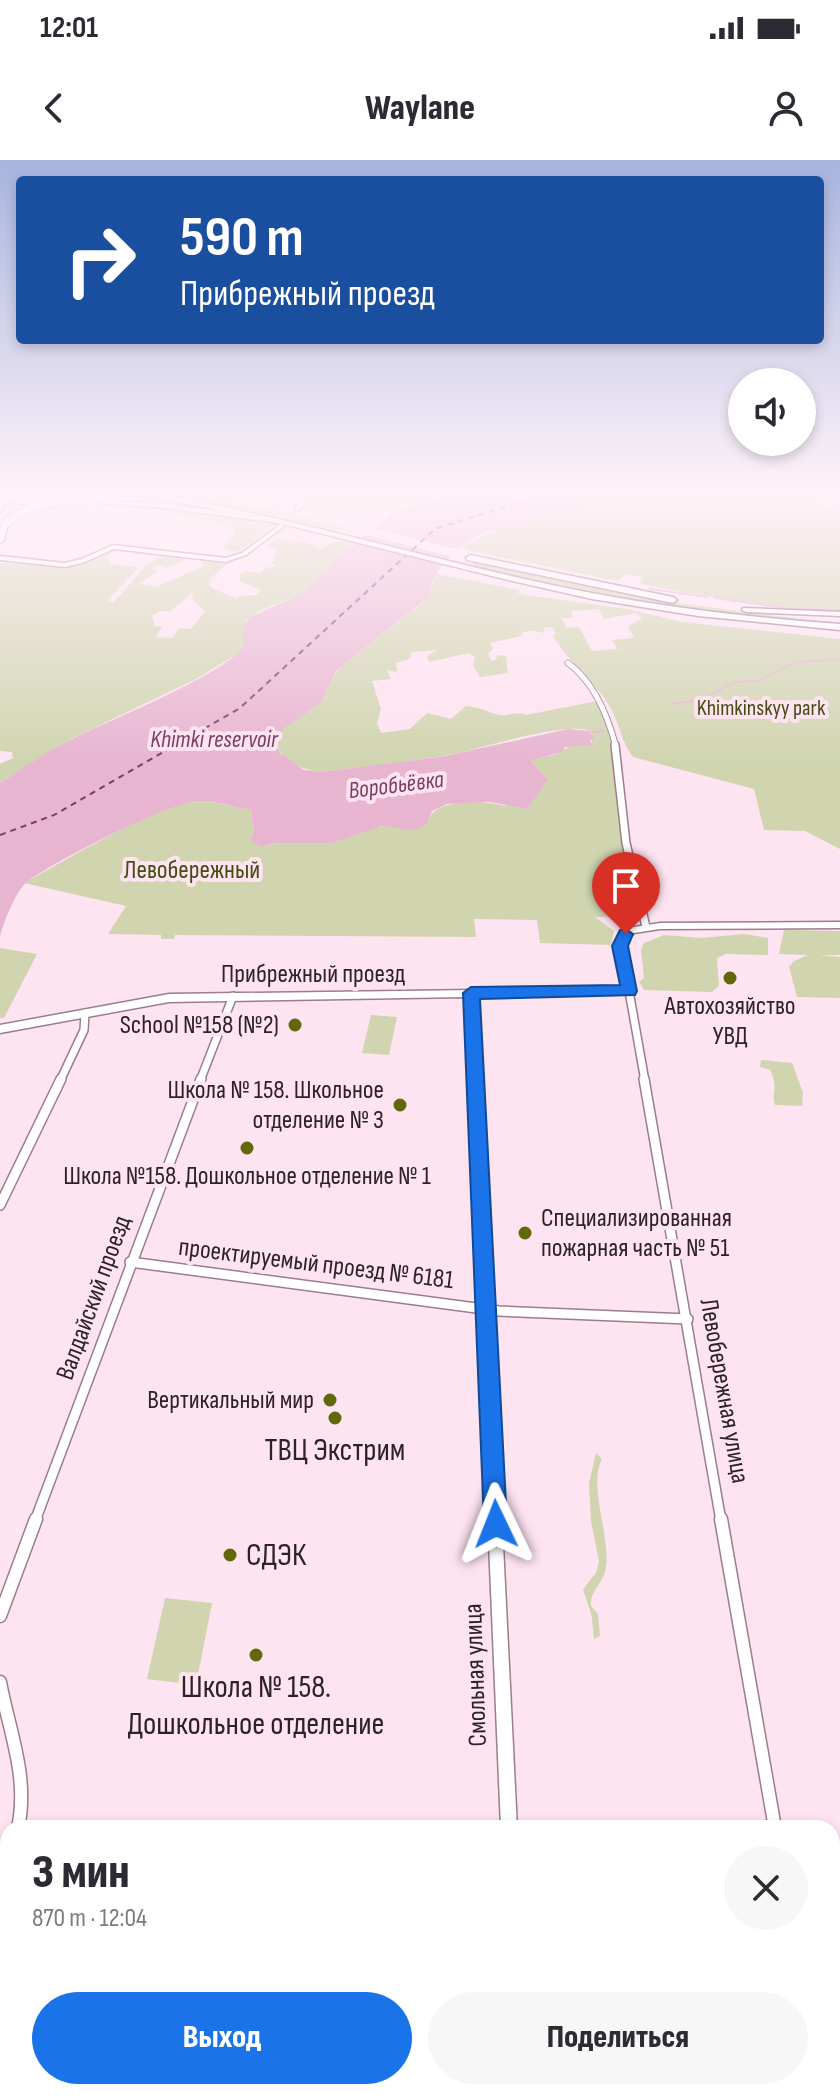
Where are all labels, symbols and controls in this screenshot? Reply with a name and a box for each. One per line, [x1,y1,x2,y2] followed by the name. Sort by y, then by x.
[40,10,98,46] text: 12:01
[32,86,76,130] icon: back
[764,86,808,130] icon: person
[365,87,475,130] text: Waylane
[180,205,304,272] text: 590 m
[48,208,152,312] icon: right
[180,273,435,316] text: Прибрежный проезд
[728,368,816,456] map controls
[728,368,816,456] button: sound
[697,695,826,722] park label: Khimkinskyy park
[150,725,279,754] water label: Khimki reservoir
[347,765,446,805] water label: Воробьёвка
[592,852,660,934] pin
[124,855,260,886] park label: Левобережный
[604,864,648,908] icon: arrive
[221,959,405,990] street label: Прибрежный проезд
[721,969,739,987] marker: Автохозяйство УВД
[663,991,796,1052] place label: Автохозяйство УВД
[120,1010,279,1041] place label: School №158 (№2)
[286,1016,304,1034] marker: School №158 (№2)
[167,1075,384,1136] place label: Школа № 158. Школьное отделение № 3
[391,1096,409,1114] marker: Школа № 158. Школьное отделение № 3
[238,1139,256,1157] marker: Школа №158. Дошкольное отделение № 1
[63,1161,431,1192] place label: Школа №158. Дошкольное отделение № 1
[541,1203,732,1264] place label: Cпециализированная пожарная часть № 51
[50,1211,138,1384] street label: Валдайский проезд
[516,1224,534,1242] marker: Cпециализированная пожарная часть № 51
[177,1232,455,1296] street label: проектируемый проезд № 6181
[692,1296,756,1486] street label: Левобережная улица
[147,1385,314,1416] place label: Вертикальный мир
[321,1391,339,1409] marker: Вертикальный мир
[326,1409,344,1427] marker: ТВЦ Экстрим
[265,1431,405,1470] place label: ТВЦ Экстрим
[454,1482,538,1566] position arrow
[246,1536,307,1575] place label: СДЭК
[221,1546,239,1564] marker: СДЭК
[458,1603,494,1747] street label: Смольная улица
[247,1646,265,1664] marker: Школа № 158. Дошкольное отделение
[128,1668,384,1744] place label: Школа № 158. Дошкольное отделение
[32,1844,130,1901] text: 3 мин
[724,1846,808,1930] button: close
[32,1903,147,1934] text: 870 m · 12:04
[32,1992,412,2084] button: Выход
[428,1992,808,2084] button: Поделиться

